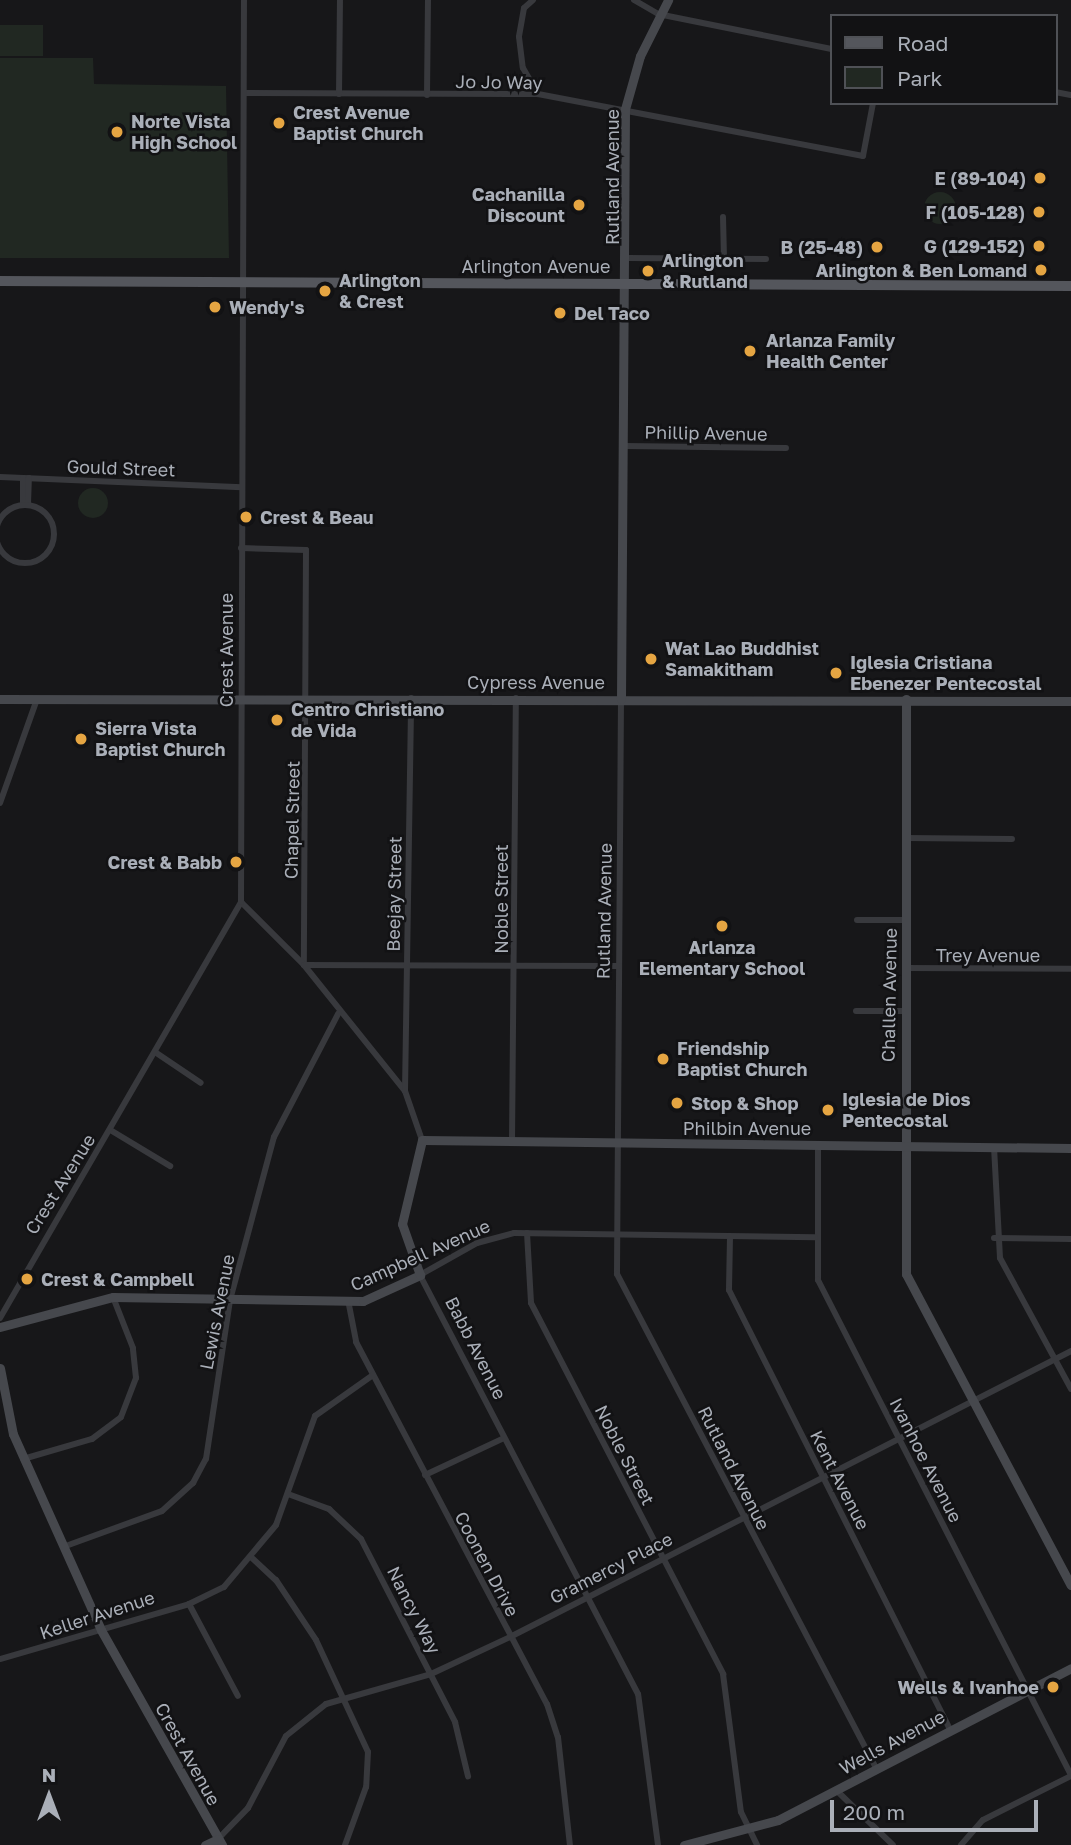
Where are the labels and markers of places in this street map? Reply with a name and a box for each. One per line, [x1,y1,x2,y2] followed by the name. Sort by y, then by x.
[293,102,423,144] place label: Crest Avenue Baptist Church
[131,111,237,154] place label: Norte Vista High School
[271,115,287,131] marker: Crest Avenue Baptist Church
[109,124,125,140] marker: Norte Vista High School
[935,167,1026,189] place label: E (89-104)
[1032,170,1048,186] marker: E (89-104)
[472,184,565,227] place label: Cachanilla Discount
[571,197,587,213] marker: Cachanilla Discount
[926,201,1025,223] place label: F (105-128)
[1031,204,1047,220] marker: F (105-128)
[924,235,1025,257] place label: G (129-152)
[781,236,863,258] place label: B (25-48)
[1031,238,1047,254] marker: G (129-152)
[869,239,885,255] marker: B (25-48)
[662,250,748,292] place label: Arlington & Rutland
[816,259,1027,281] place label: Arlington & Ben Lomand
[1033,262,1049,278] marker: Arlington & Ben Lomand
[640,263,656,279] marker: Arlington & Rutland
[339,270,421,312] place label: Arlington & Crest
[317,283,333,299] marker: Arlington & Crest
[229,296,304,318] place label: Wendy's
[207,299,223,315] marker: Wendy's
[574,302,650,324] place label: Del Taco
[552,305,568,321] marker: Del Taco
[766,330,895,372] place label: Arlanza Family Health Center
[740,341,760,361] marker: Arlanza Family Health Center
[260,506,374,528] place label: Crest & Beau
[238,509,254,525] marker: Crest & Beau
[665,638,819,680] place label: Wat Lao Buddhist Samakitham
[643,651,659,667] marker: Wat Lao Buddhist Samakitham
[850,652,1042,694] place label: Iglesia Cristiana Ebenezer Pentecostal
[828,665,844,681] marker: Iglesia Cristiana Ebenezer Pentecostal
[291,699,444,742] place label: Centro Christiano de Vida
[269,712,285,728] marker: Centro Christiano de Vida
[95,718,225,760] place label: Sierra Vista Baptist Church
[73,731,89,747] marker: Sierra Vista Baptist Church
[108,851,222,873] place label: Crest & Babb
[228,854,244,870] marker: Crest & Babb
[714,918,730,934] marker: Arlanza Elementary School
[639,937,805,979] place label: Arlanza Elementary School
[677,1038,807,1080] place label: Friendship Baptist Church
[655,1051,671,1067] marker: Friendship Baptist Church
[842,1089,971,1132] place label: Iglesia de Dios Pentecostal
[691,1092,799,1114] place label: Stop & Shop
[669,1095,685,1111] marker: Stop & Shop
[820,1102,836,1118] marker: Iglesia de Dios Pentecostal
[41,1268,194,1290] place label: Crest & Campbell
[19,1271,35,1287] marker: Crest & Campbell
[897,1676,1039,1698] place label: Wells & Ivanhoe
[1045,1679,1061,1695] marker: Wells & Ivanhoe

